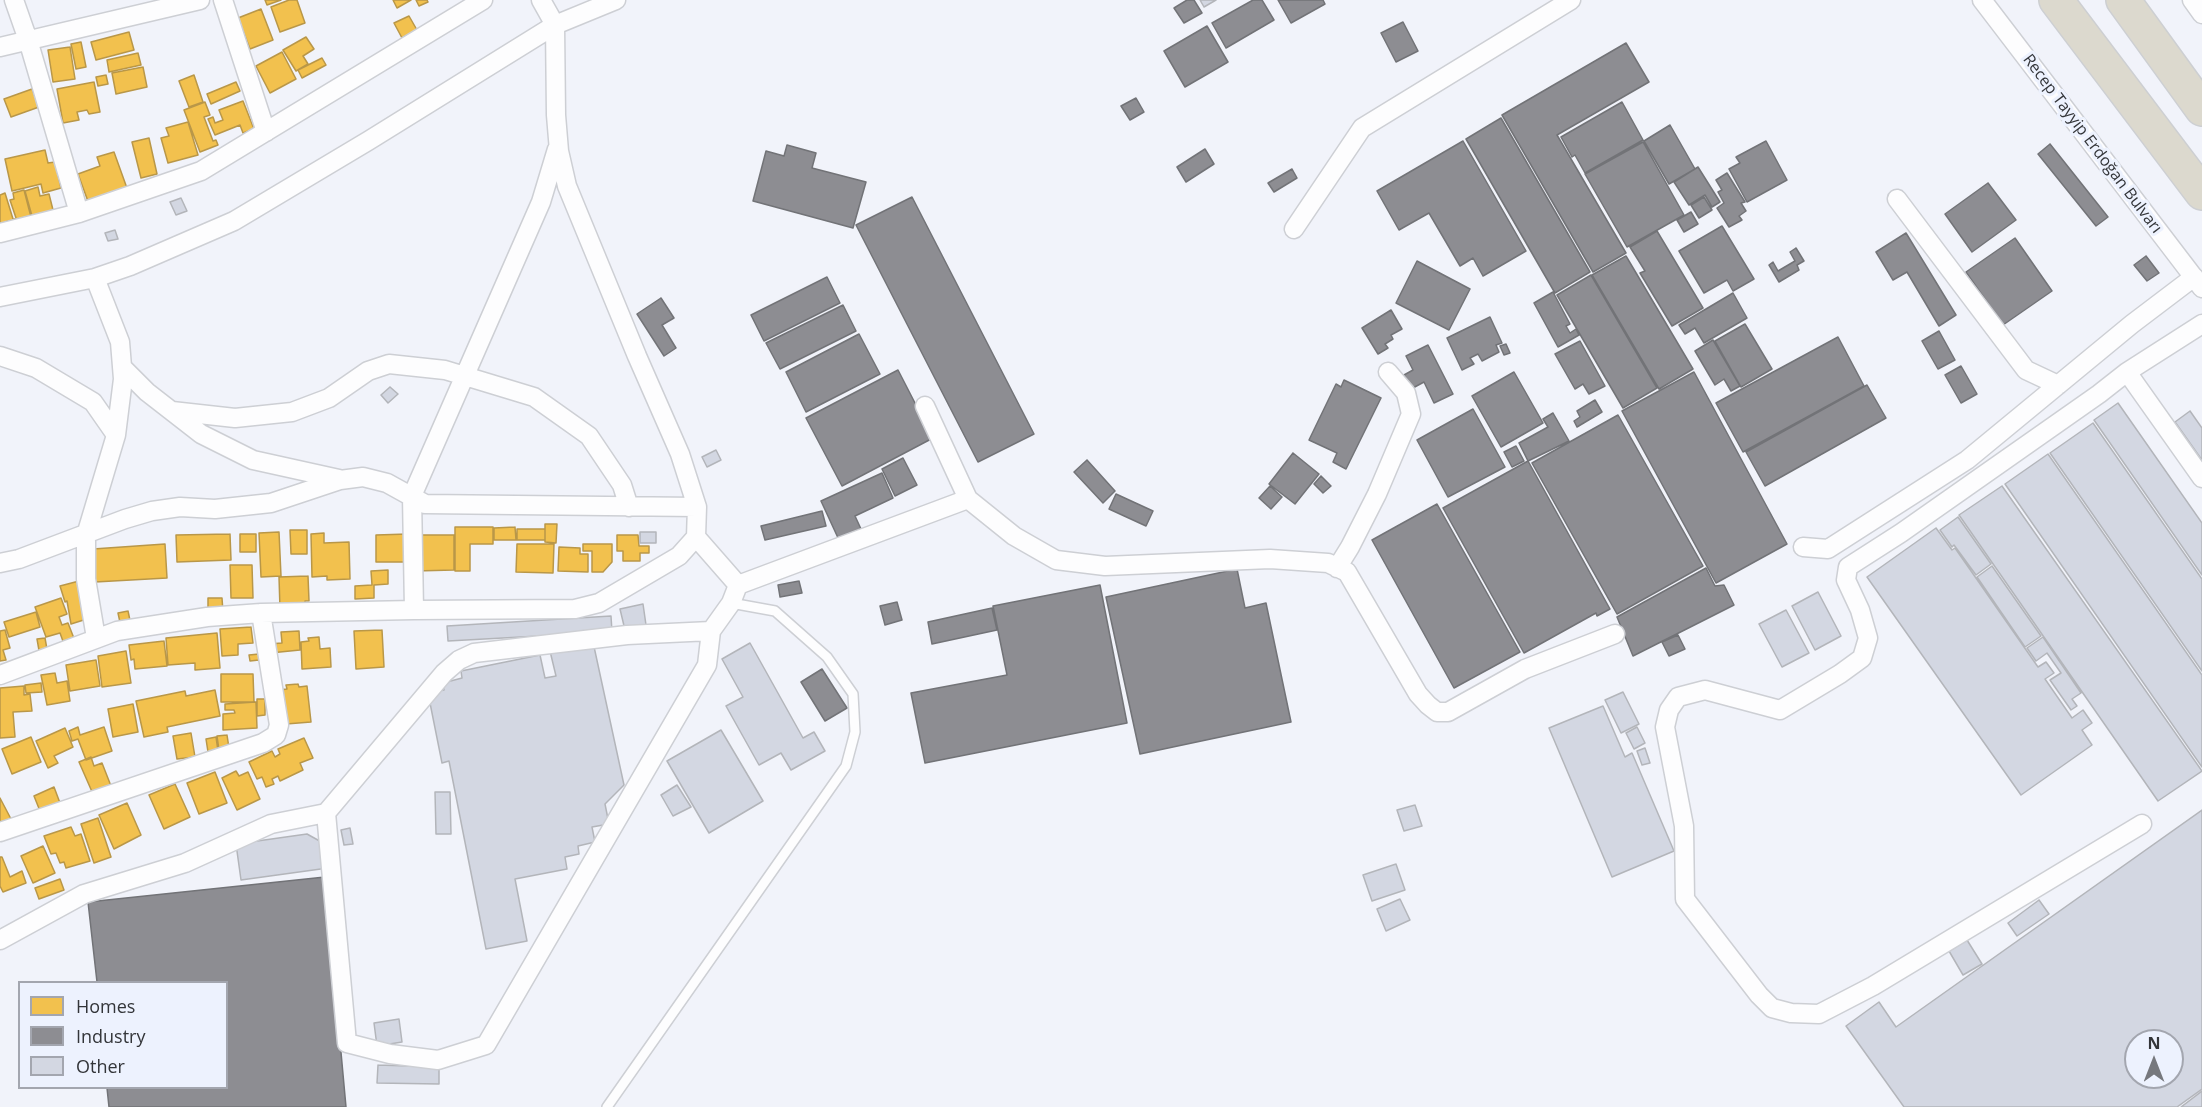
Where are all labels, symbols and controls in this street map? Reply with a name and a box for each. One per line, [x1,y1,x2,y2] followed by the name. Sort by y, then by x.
[2018,51,2166,237] street label: Recep Tayyip Erdoğan Bulvarı
[18,981,228,1089] legend
[76,994,135,1018] text: Homes
[76,1024,146,1048] text: Industry
[2124,1029,2184,1089] north arrow
[2147,1032,2161,1054] text: N
[76,1054,125,1078] text: Other

